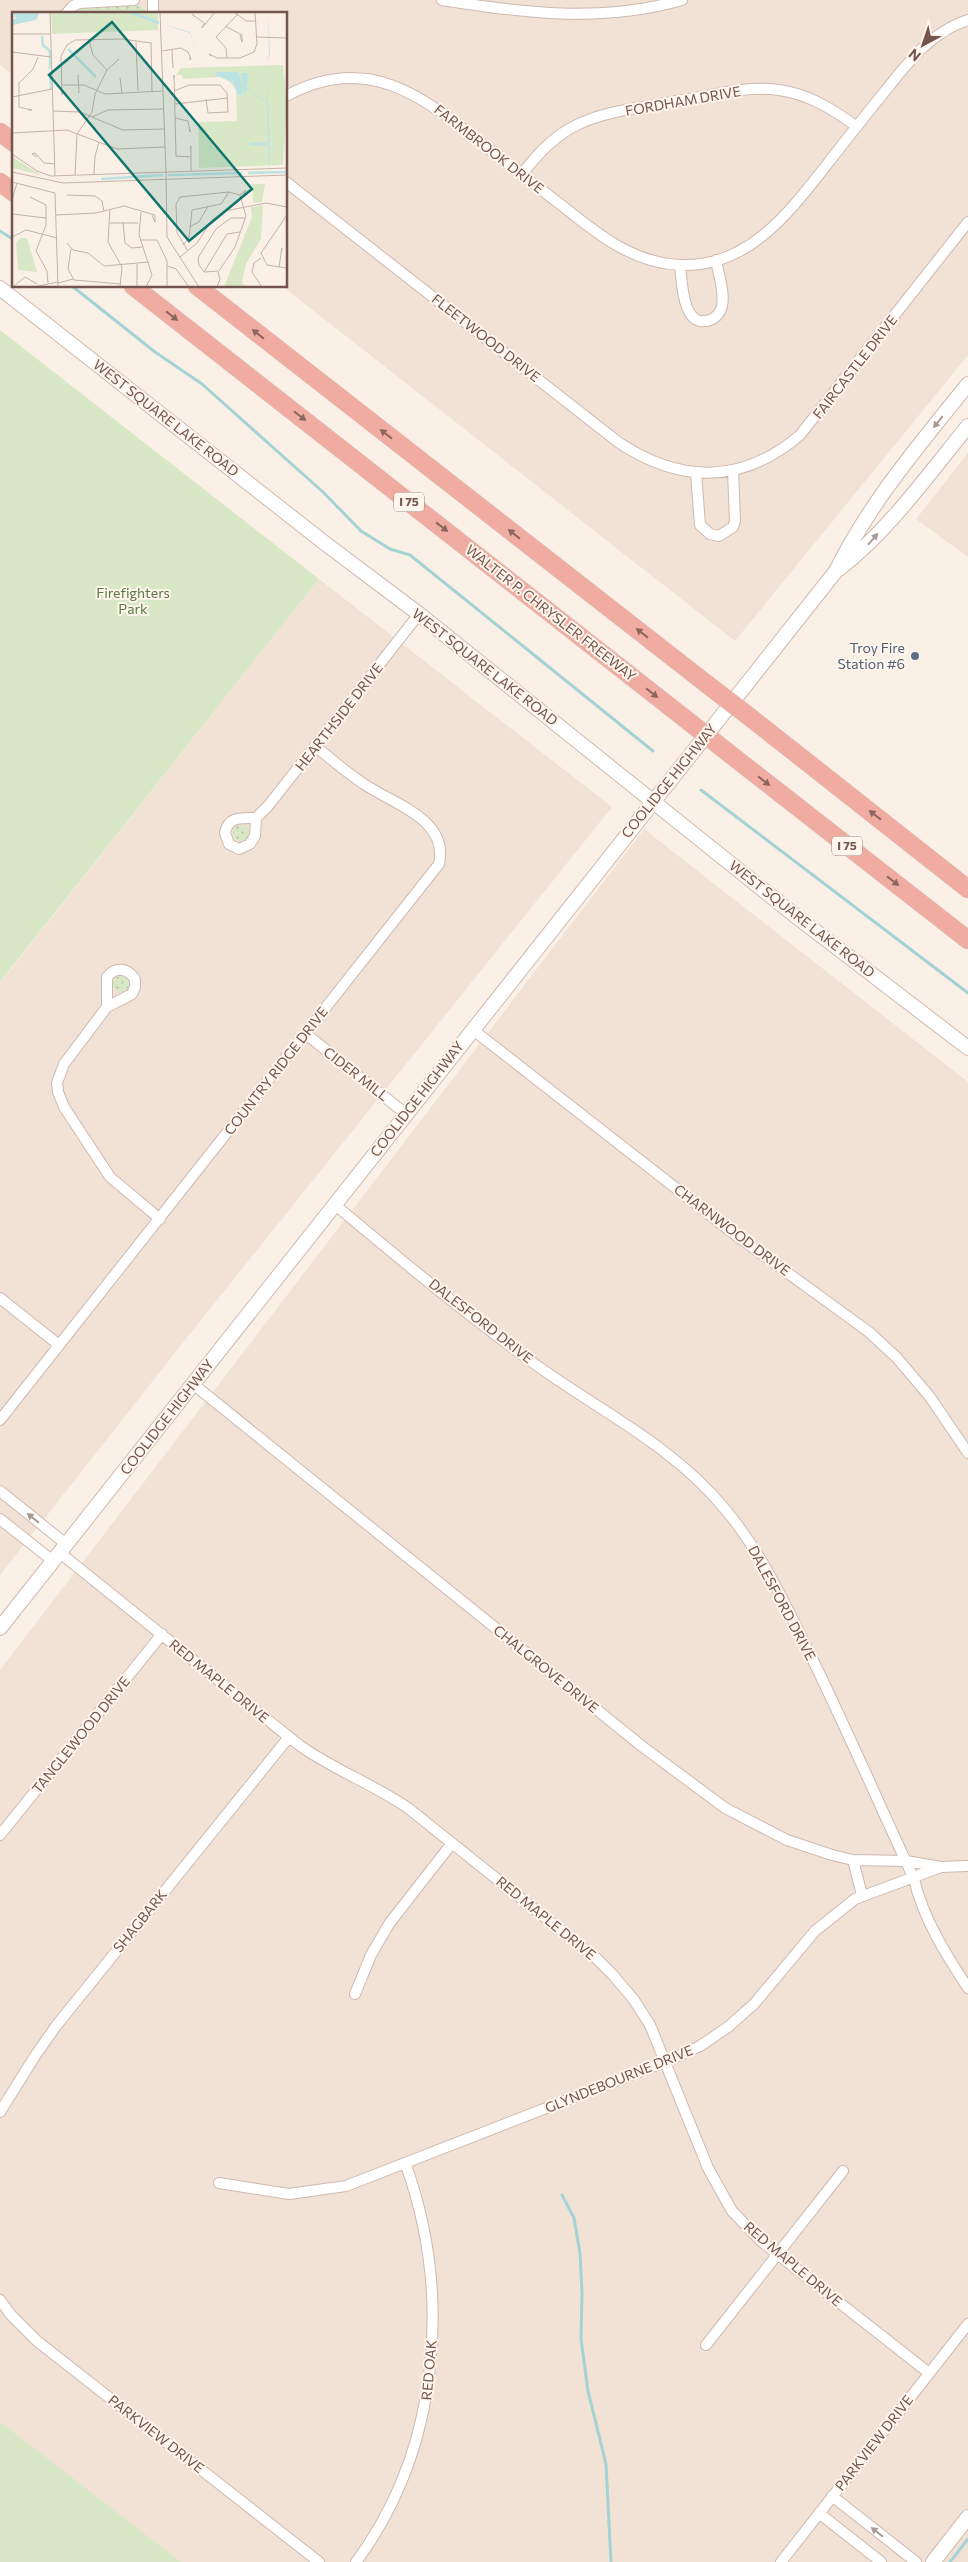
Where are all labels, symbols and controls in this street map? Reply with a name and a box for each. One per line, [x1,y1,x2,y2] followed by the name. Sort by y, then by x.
[12,12,288,288] inset map
[898,20,948,70] north arrow
[905,45,924,65] text: N
[624,82,742,119] street label: FORDHAM DRIVE
[431,100,548,197] street label: FARMBROOK DRIVE
[429,290,544,385] street label: FLEETWOOD DRIVE
[165,311,178,322] one-way arrow
[809,311,900,422] street label: FAIRCASTLE DRIVE
[251,328,264,339] one-way arrow
[90,356,242,480] street label: WEST SQUARE LAKE ROAD
[293,411,306,422] one-way arrow
[932,415,943,428] one-way arrow
[380,428,393,439] one-way arrow
[394,492,424,512] road number: I 75
[435,522,448,533] one-way arrow
[508,528,521,539] one-way arrow
[867,532,878,545] one-way arrow
[463,541,640,684] street label: WALTER P. CHRYSLER FREEWAY
[96,584,170,617] park label: Firefighters Park
[409,605,561,729] street label: WEST SQUARE LAKE ROAD
[636,628,649,639] one-way arrow
[837,639,905,672] place label: Troy Fire Station #6
[909,650,921,662] marker: Troy Fire Station #6
[291,659,386,774] street label: HEARTHSIDE DRIVE
[645,687,658,698] one-way arrow
[617,720,720,841] street label: COOLIDGE HIGHWAY
[758,776,771,786] one-way arrow
[868,810,881,821] one-way arrow
[832,836,862,856] road number: I 75
[726,857,878,981] street label: WEST SQUARE LAKE ROAD
[886,876,899,886] one-way arrow
[220,1003,331,1138] street label: COUNTRY RIDGE DRIVE
[366,1038,467,1160] street label: COOLIDGE HIGHWAY
[321,1043,392,1104] street label: CIDER MILL
[671,1180,794,1279] street label: CHARNWOOD DRIVE
[426,1275,537,1367] street label: DALESFORD DRIVE
[116,1356,217,1478] street label: COOLIDGE HIGHWAY
[27,1512,40,1523] one-way arrow
[745,1543,820,1663] street label: DALESFORD DRIVE
[490,1621,602,1716] street label: CHALGROVE DRIVE
[166,1635,272,1726] street label: RED MAPLE DRIVE
[28,1673,133,1797] street label: TANGLEWOOD DRIVE
[493,1872,599,1963] street label: RED MAPLE DRIVE
[109,1886,170,1955] street label: SHAGBARK
[542,2041,695,2116] street label: GLYNDEBOURNE DRIVE
[741,2218,846,2310] street label: RED MAPLE DRIVE
[417,2339,440,2401] street label: RED OAK
[105,2391,208,2476] street label: PARKVIEW DRIVE
[831,2391,916,2494] street label: PARKVIEW DRIVE
[871,2526,884,2537] one-way arrow

